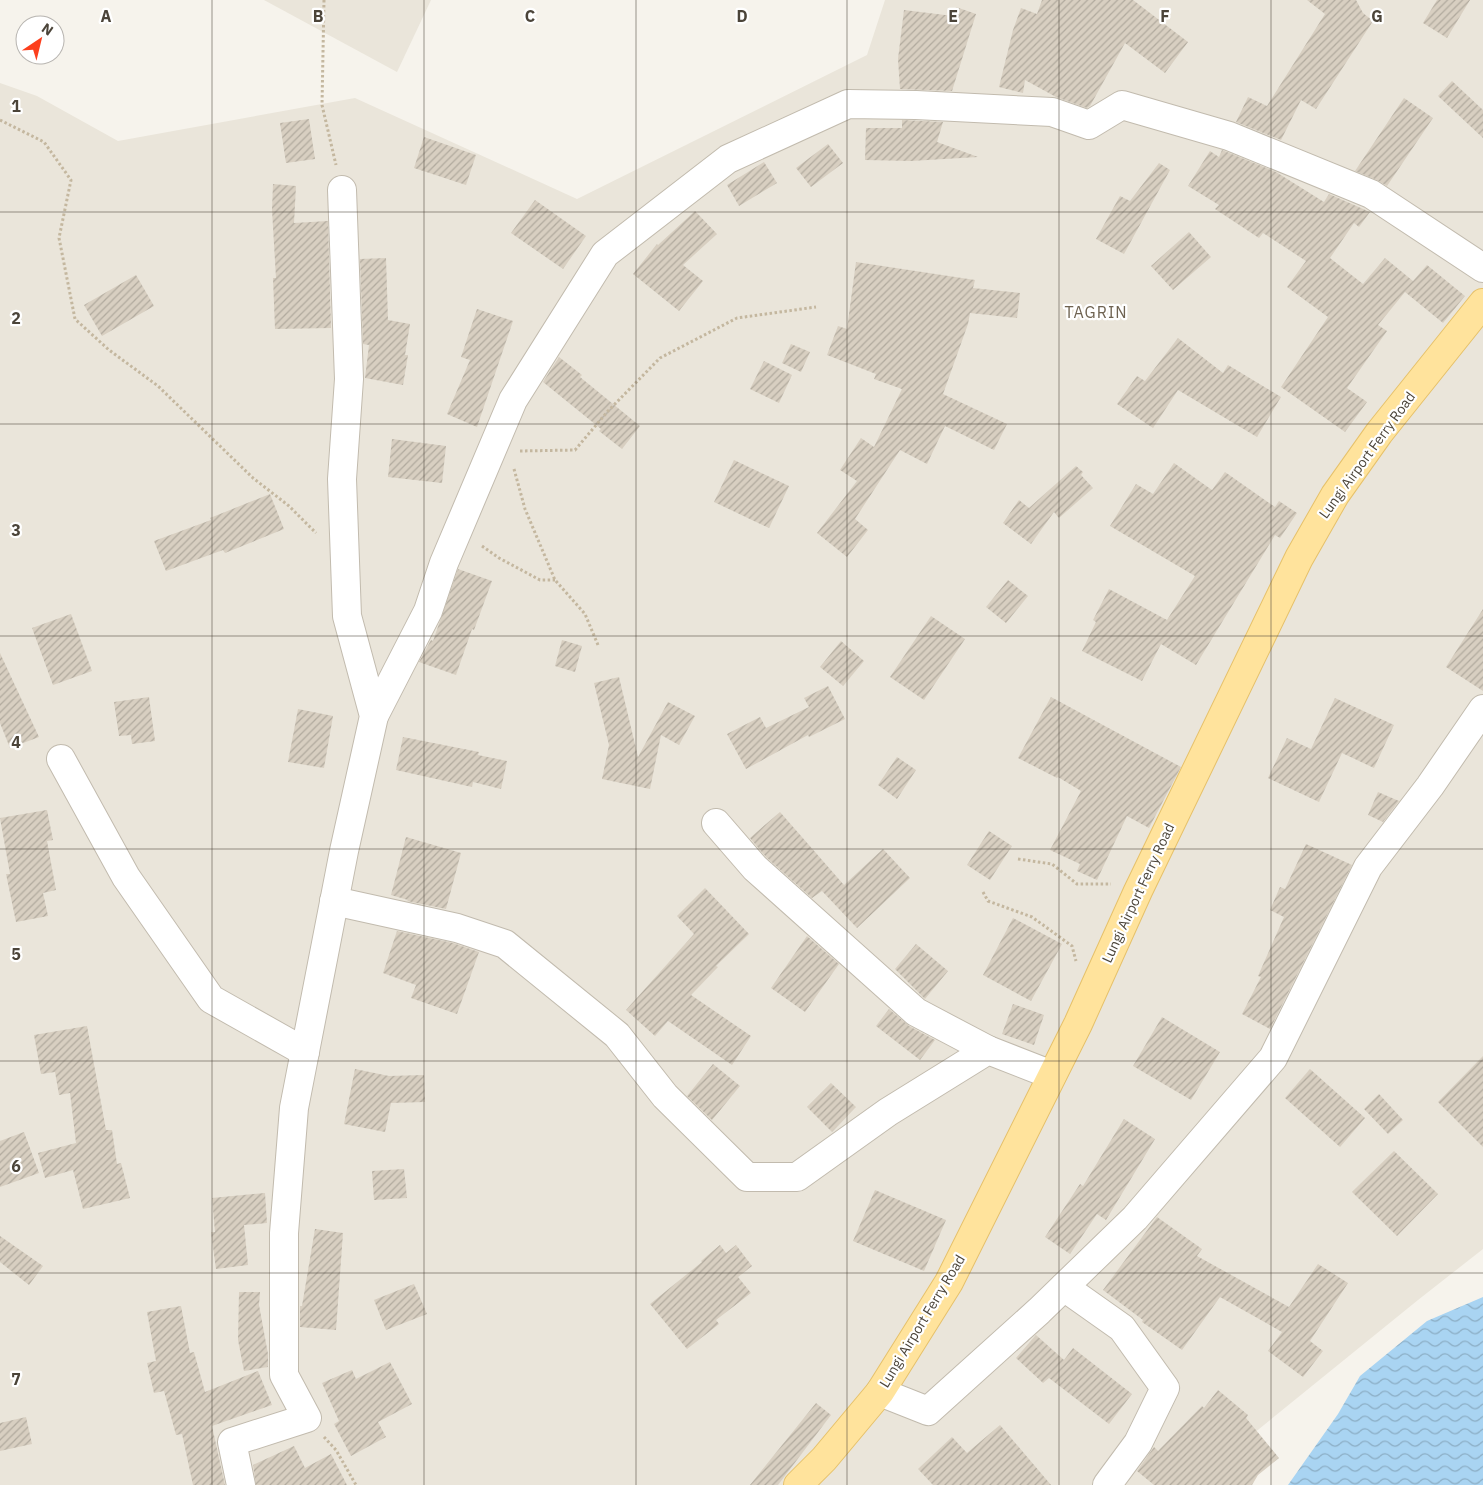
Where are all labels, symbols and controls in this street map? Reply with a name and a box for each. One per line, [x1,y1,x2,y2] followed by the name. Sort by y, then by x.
[101,6,112,26] text: A
[313,6,324,26] text: B
[525,6,535,26] text: C
[736,6,748,26] text: D
[948,6,958,26] text: E
[1160,6,1170,26] text: F
[1371,6,1383,26] text: G
[15,15,65,65] north arrow
[38,19,57,40] text: N
[11,96,21,116] text: 1
[1064,302,1128,322] district label: TAGRIN
[11,308,21,328] text: 2
[1315,388,1419,522] street label: Lungi Airport Ferry Road
[11,520,21,540] text: 3
[11,732,21,752] text: 4
[1098,820,1178,966] street label: Lungi Airport Ferry Road
[11,944,21,964] text: 5
[11,1156,21,1176] text: 6
[875,1251,969,1391] street label: Lungi Airport Ferry Road
[11,1369,21,1389] text: 7

